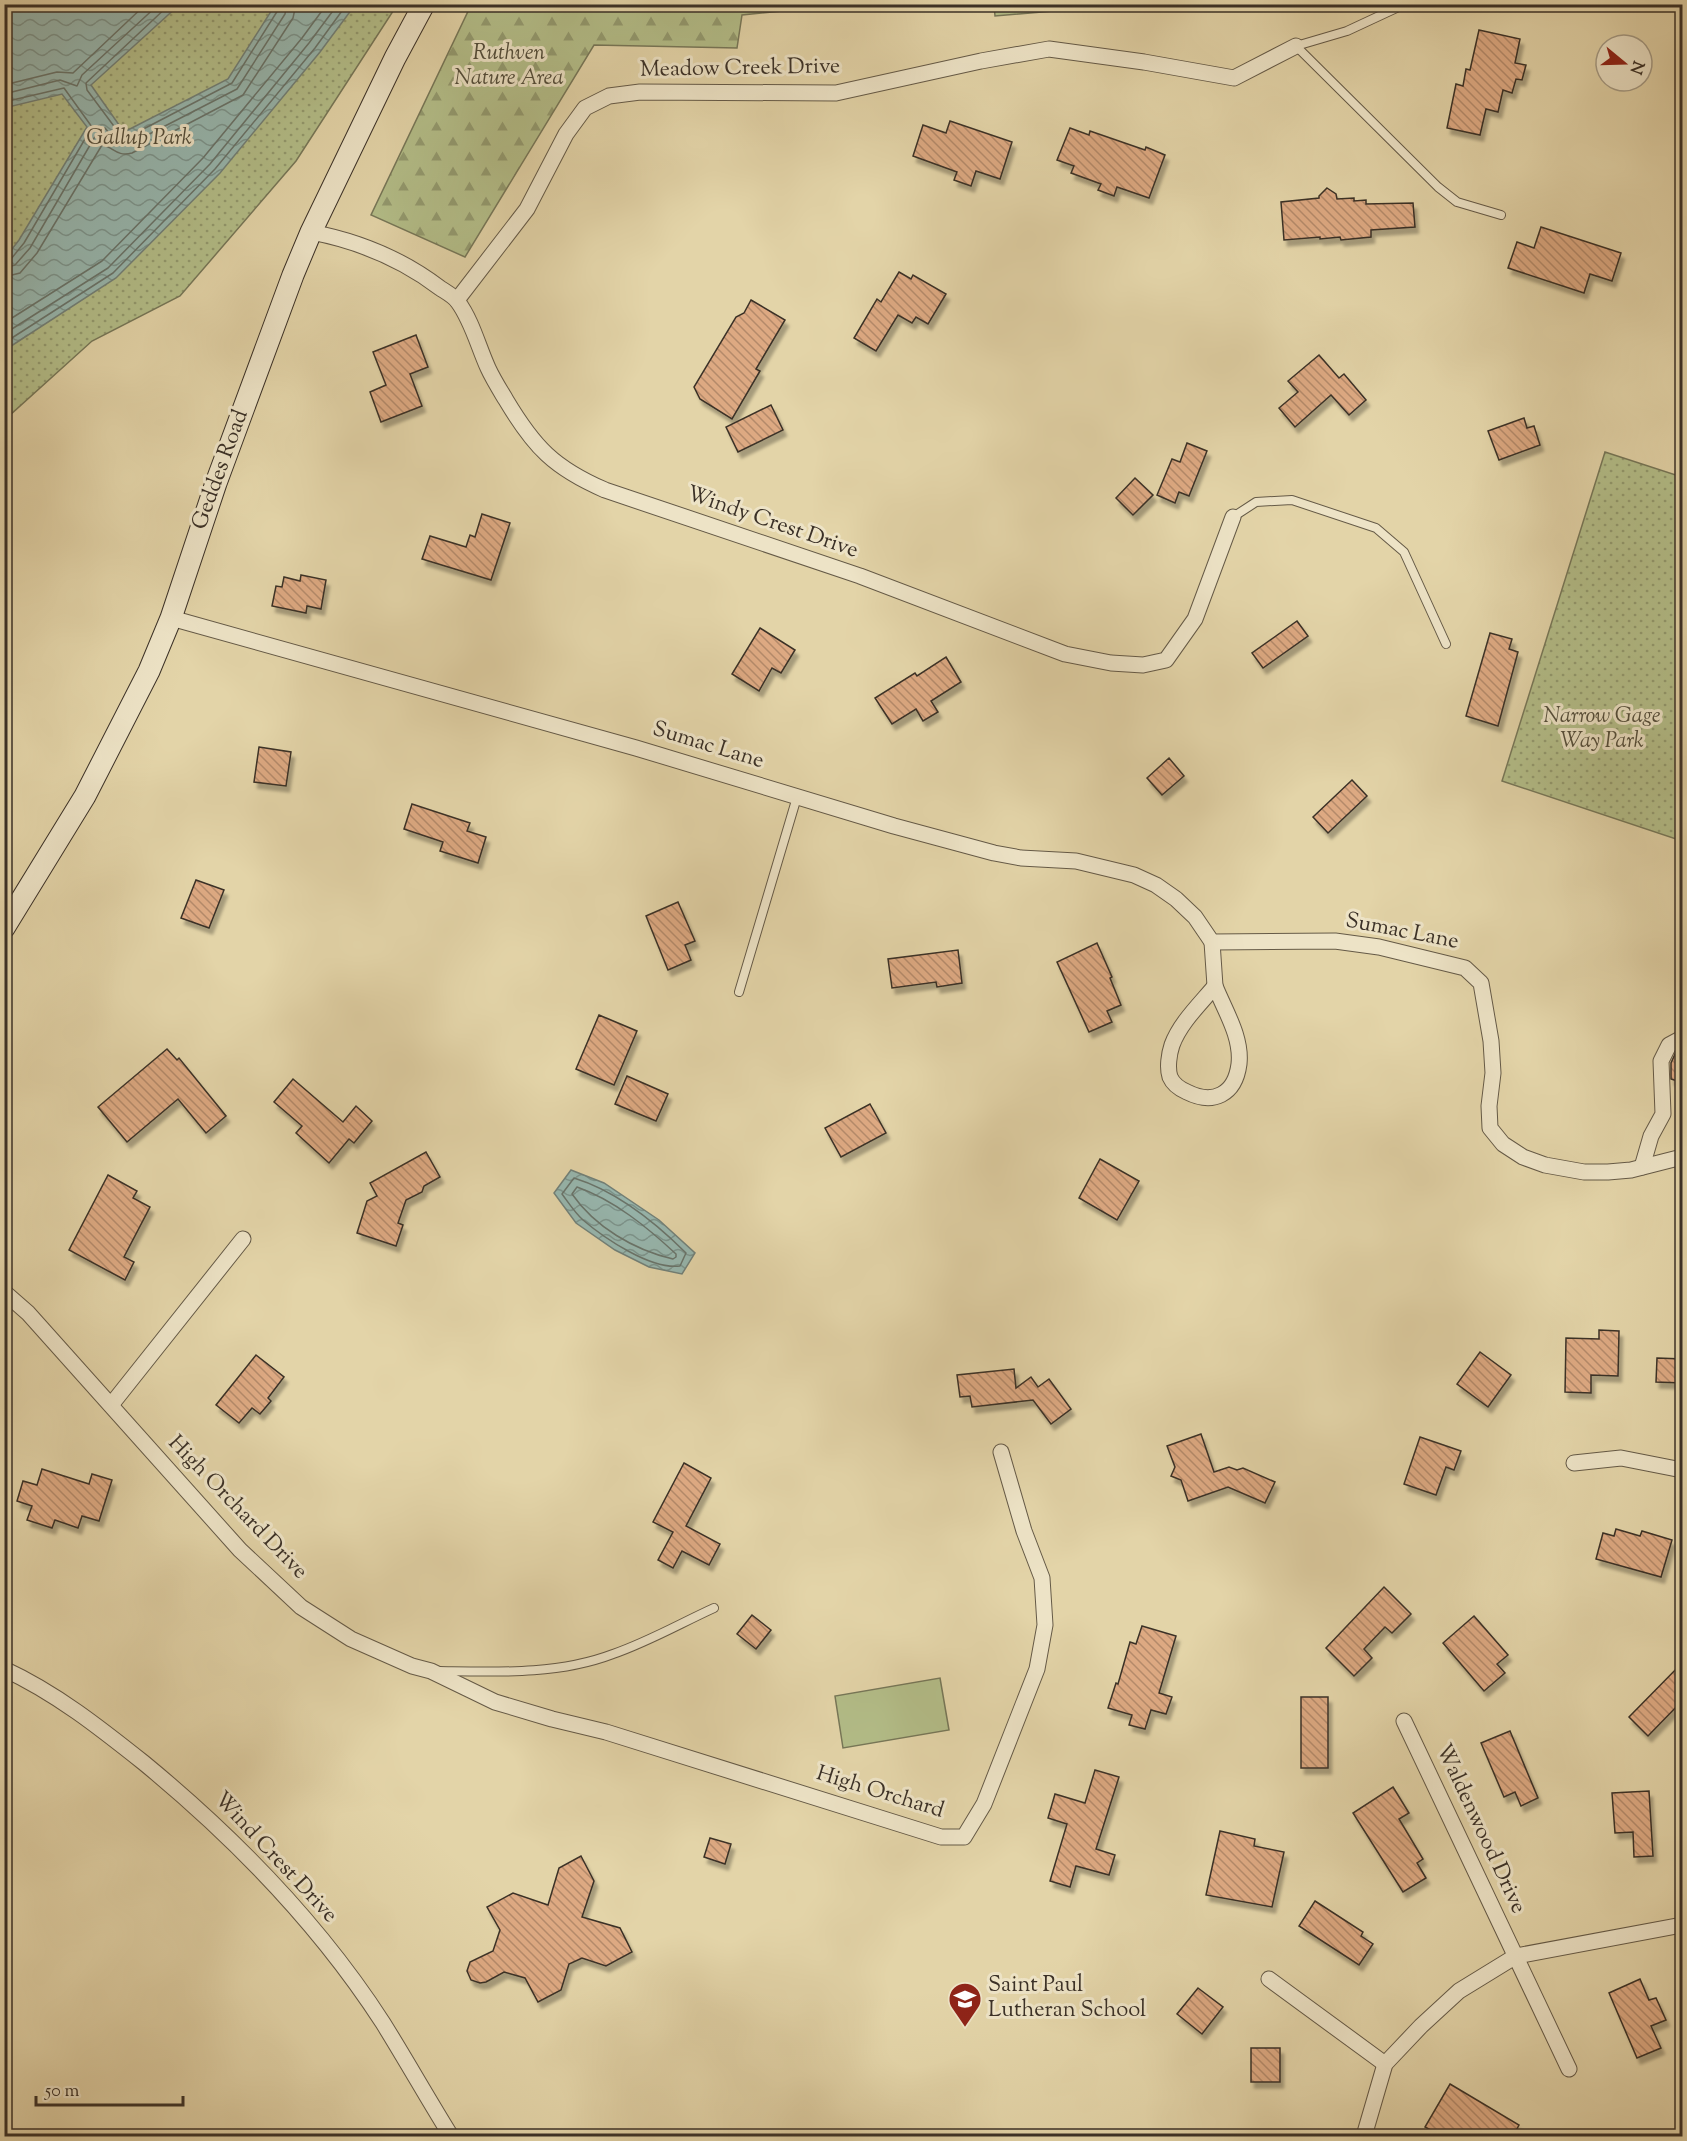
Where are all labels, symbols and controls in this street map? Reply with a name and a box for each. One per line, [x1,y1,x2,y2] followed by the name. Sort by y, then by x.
[1594,33,1654,93] north arrow
[454,38,564,95] park label: Ruthven Nature Area
[640,51,840,87] street label: Meadow Creek Drive
[1623,57,1649,77] text: N
[86,123,192,155] park label: Gallup Park
[184,405,258,535] street label: Geddes Road
[682,479,862,567] street label: Windy Crest Drive
[1543,701,1661,758] park label: Narrow Gage Way Park
[648,714,768,778] street label: Sumac Lane
[1343,905,1461,959] street label: Sumac Lane
[160,1429,314,1587] street label: High Orchard Drive
[1427,1739,1533,1919] street label: Waldenwood Drive
[812,1758,948,1828] street label: High Orchard
[206,1785,344,1931] street label: Wind Crest Drive
[988,1970,1146,2027] place label: Saint Paul Lutheran School
[947,1981,983,2028] school or university icon: Saint Paul Lutheran School
[36,2069,183,2107] scale bar
[44,2079,80,2105] text: 50 m

